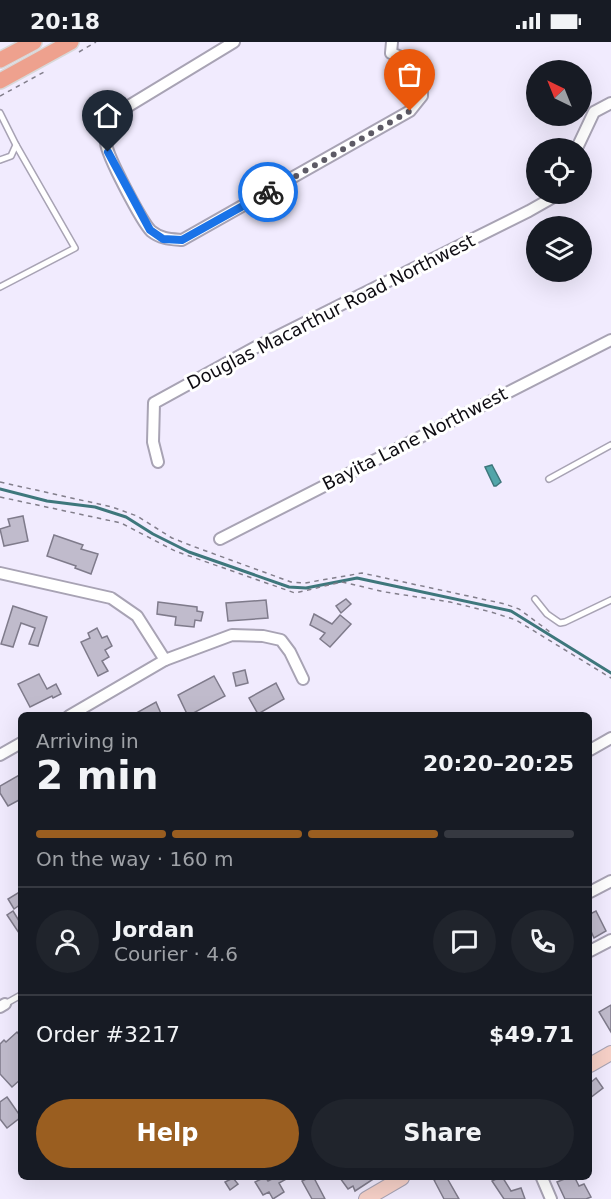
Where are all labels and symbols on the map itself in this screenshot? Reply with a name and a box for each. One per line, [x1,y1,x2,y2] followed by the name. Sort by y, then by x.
[384,49,435,111] pin
[526,60,592,126] north arrow
[82,90,133,152] pin
[238,162,298,222] courier
[183,230,478,394] street label: Douglas Macarthur Road Northwest
[319,383,511,494] street label: Bayita Lane Northwest

